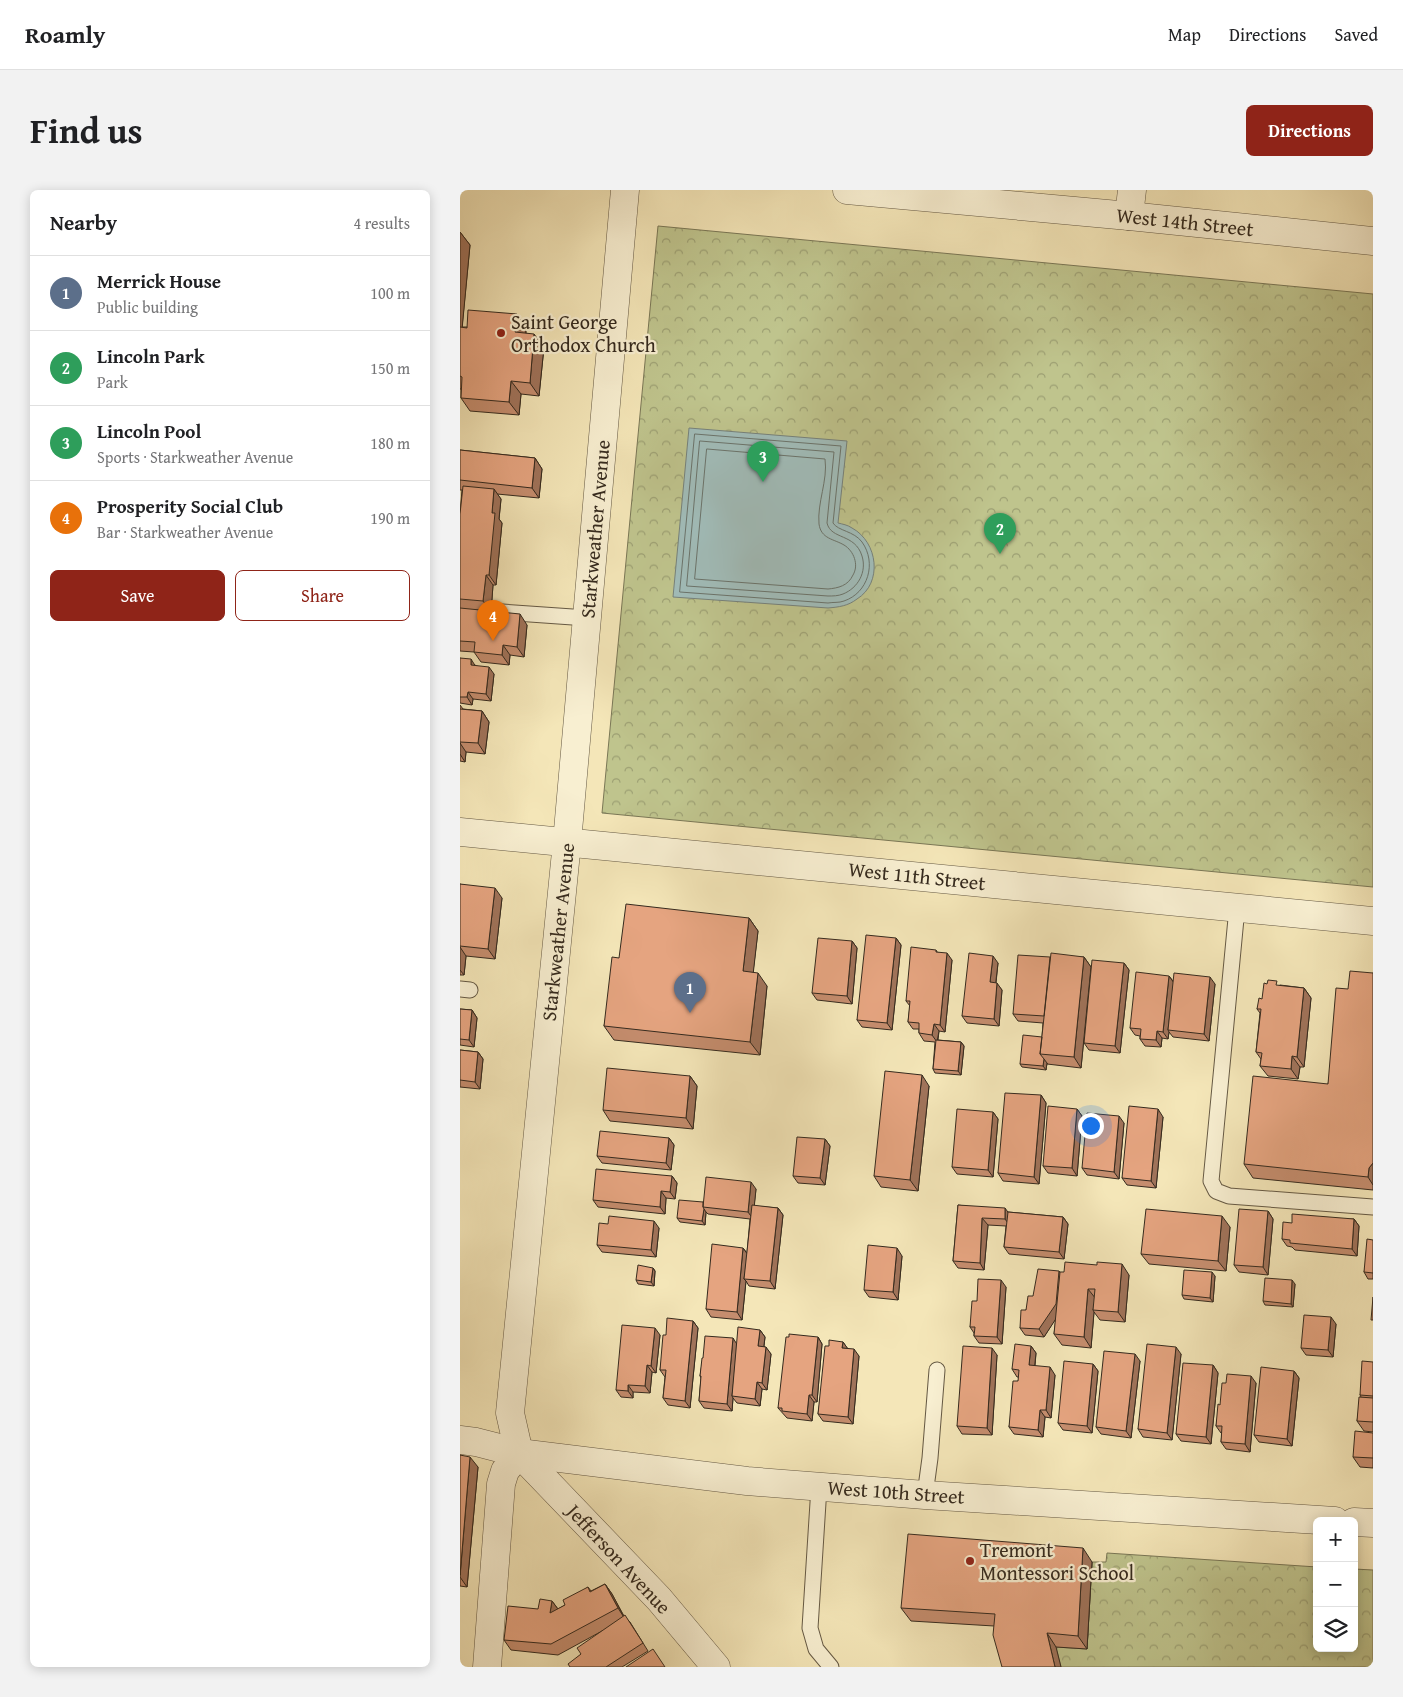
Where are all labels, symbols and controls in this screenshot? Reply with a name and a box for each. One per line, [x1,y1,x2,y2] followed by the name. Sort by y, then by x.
[25,17,105,52] text: Roamly
[1168,21,1201,48] text: Map
[1229,21,1306,48] text: Directions
[1334,21,1378,48] text: Saved
[30,105,143,156] text: Find us
[1246,105,1373,156] button: Directions
[1115,200,1255,243] street label: West 14th Street
[50,207,117,238] text: Nearby
[353,211,410,235] text: 4 results
[97,267,221,295] text: Merrick House
[62,281,70,305] text: 1
[370,281,410,305] text: 100 m
[97,295,198,319] text: Public building
[511,307,656,359] place label: Saint George Orthodox Church
[495,327,507,339] marker: Saint George Orthodox Church
[97,342,205,370] text: Lincoln Park
[62,356,70,380] text: 2
[370,356,410,380] text: 150 m
[97,370,128,394] text: Park
[97,417,201,445] text: Lincoln Pool
[62,431,70,455] text: 3
[370,431,410,455] text: 180 m
[572,438,617,619] street label: Starkweather Avenue
[747,441,779,482] pin: 3
[97,445,293,469] text: Sports · Starkweather Avenue
[97,492,283,520] text: Prosperity Social Club
[62,506,70,530] text: 4
[370,506,410,530] text: 190 m
[984,513,1016,554] pin: 2
[97,520,273,544] text: Bar · Starkweather Avenue
[50,570,225,621] button: Save
[235,570,410,621] button: Share
[477,600,509,641] pin: 4
[534,841,581,1023] street label: Starkweather Avenue
[847,854,987,897] street label: West 11th Street
[674,972,706,1013] pin: 1
[1078,1113,1104,1139] your location
[826,1472,966,1511] street label: West 10th Street
[559,1495,678,1620] street label: Jefferson Avenue
[1313,1517,1358,1652] map controls
[1313,1517,1358,1562] button: +
[980,1535,1135,1587] place label: Tremont Montessori School
[964,1555,976,1567] marker: Tremont Montessori School
[1313,1562,1358,1607] button: −
[1313,1607,1358,1652] button: layers

